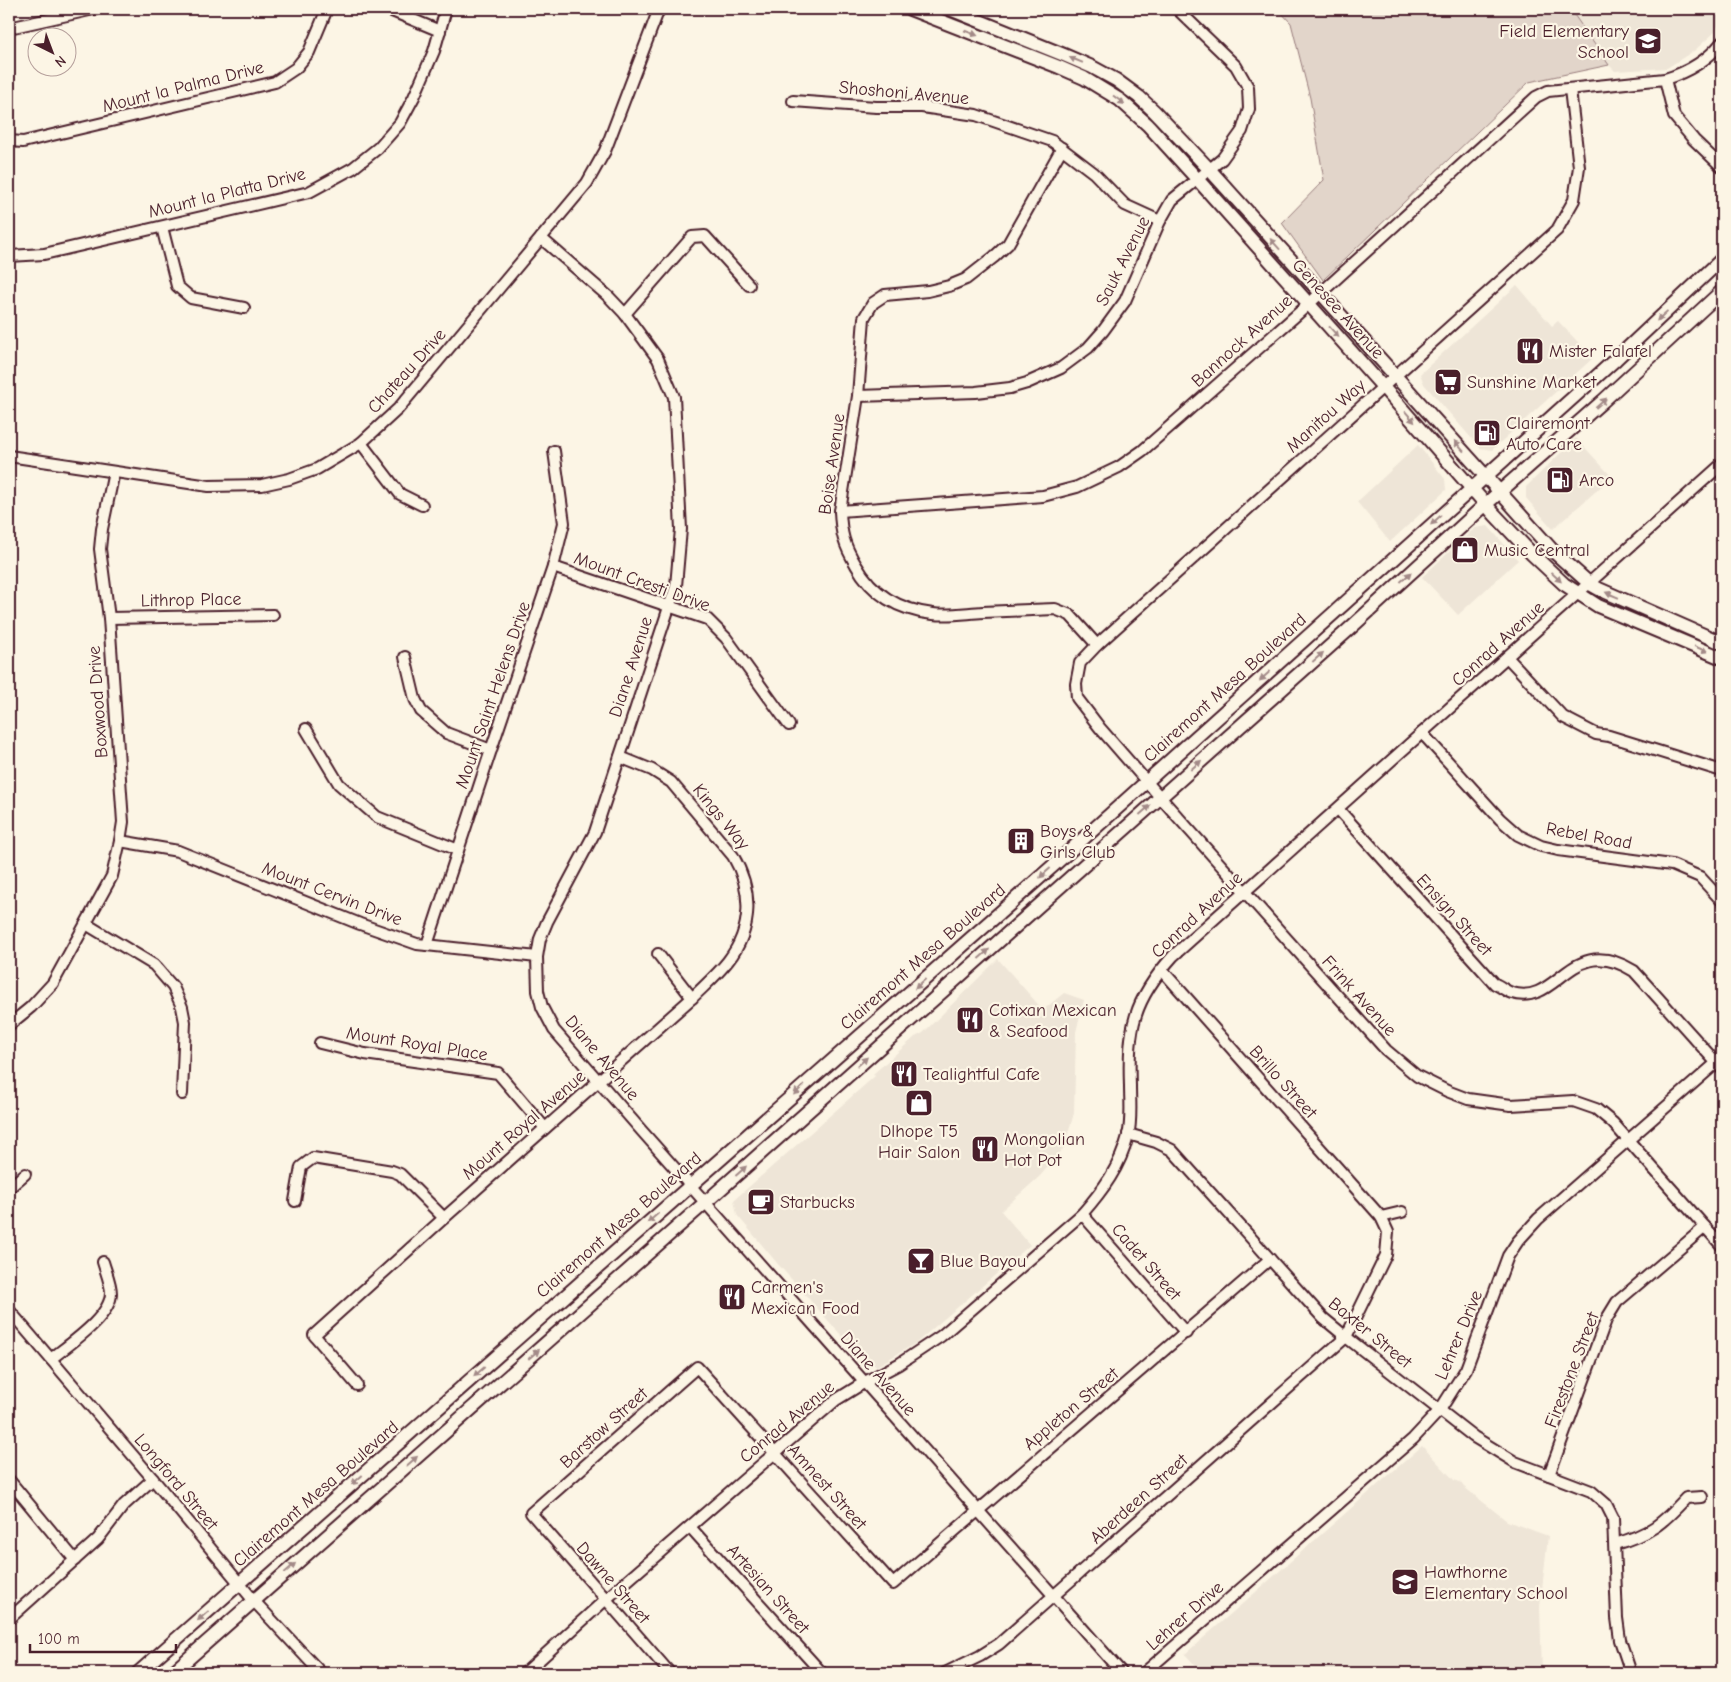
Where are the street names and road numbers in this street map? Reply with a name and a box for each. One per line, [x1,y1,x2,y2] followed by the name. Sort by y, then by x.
[100,57,266,117] street label: Mount la Palma Drive
[838,77,970,109] street label: Shoshoni Avenue
[146,163,308,223] street label: Mount la Platta Drive
[1091,213,1155,309] street label: Sauk Avenue
[1288,255,1388,363] street label: Genesee Avenue
[1187,290,1297,392] street label: Bannock Avenue
[363,324,451,418] street label: Chateau Drive
[1282,374,1371,457] street label: Manitou Way
[815,412,849,516] street label: Boise Avenue
[571,548,713,616] street label: Mount Cresti Drive
[140,589,242,611] street label: Lithrop Place
[1448,597,1548,691] street label: Conrad Avenue
[451,599,535,791] street label: Mount Saint Helens Drive
[1139,609,1311,767] street label: Clairemont Mesa Boulevard
[605,614,657,720] street label: Diane Avenue
[84,645,112,759] street label: Boxwood Drive
[688,780,755,855] street label: Kings Way
[1544,818,1634,854] street label: Rebel Road
[259,858,405,930] street label: Mount Cervin Drive
[1147,867,1247,963] street label: Conrad Avenue
[1412,870,1497,961] street label: Ensign Street
[836,880,1010,1034] street label: Clairemont Mesa Boulevard
[1317,951,1401,1041] street label: Frink Avenue
[560,1011,644,1105] street label: Diane Avenue
[345,1022,489,1066] street label: Mount Royal Place
[1245,1041,1322,1123] street label: Brillo Street
[458,1066,590,1184] street label: Mount Royal Avenue
[532,1148,706,1302] street label: Clairemont Mesa Boulevard
[1107,1219,1186,1305] street label: Cadet Street
[1431,1287,1487,1383] street label: Lehrer Drive
[1324,1293,1416,1373] street label: Baxter Street
[1540,1309,1604,1431] street label: Firestone Street
[836,1328,920,1420] street label: Diane Avenue
[1019,1363,1123,1455] street label: Appleton Street
[735,1376,839,1468] street label: Conrad Avenue
[556,1383,653,1473] street label: Barstow Street
[229,1417,403,1571] street label: Clairemont Mesa Boulevard
[130,1430,223,1535] street label: Longford Street
[783,1440,872,1535] street label: Amnest Street
[1086,1449,1193,1548] street label: Aberdeen Street
[572,1538,655,1629] street label: Dawne Street
[722,1540,814,1639] street label: Artesian Street
[1142,1577,1228,1655] street label: Lehrer Drive

